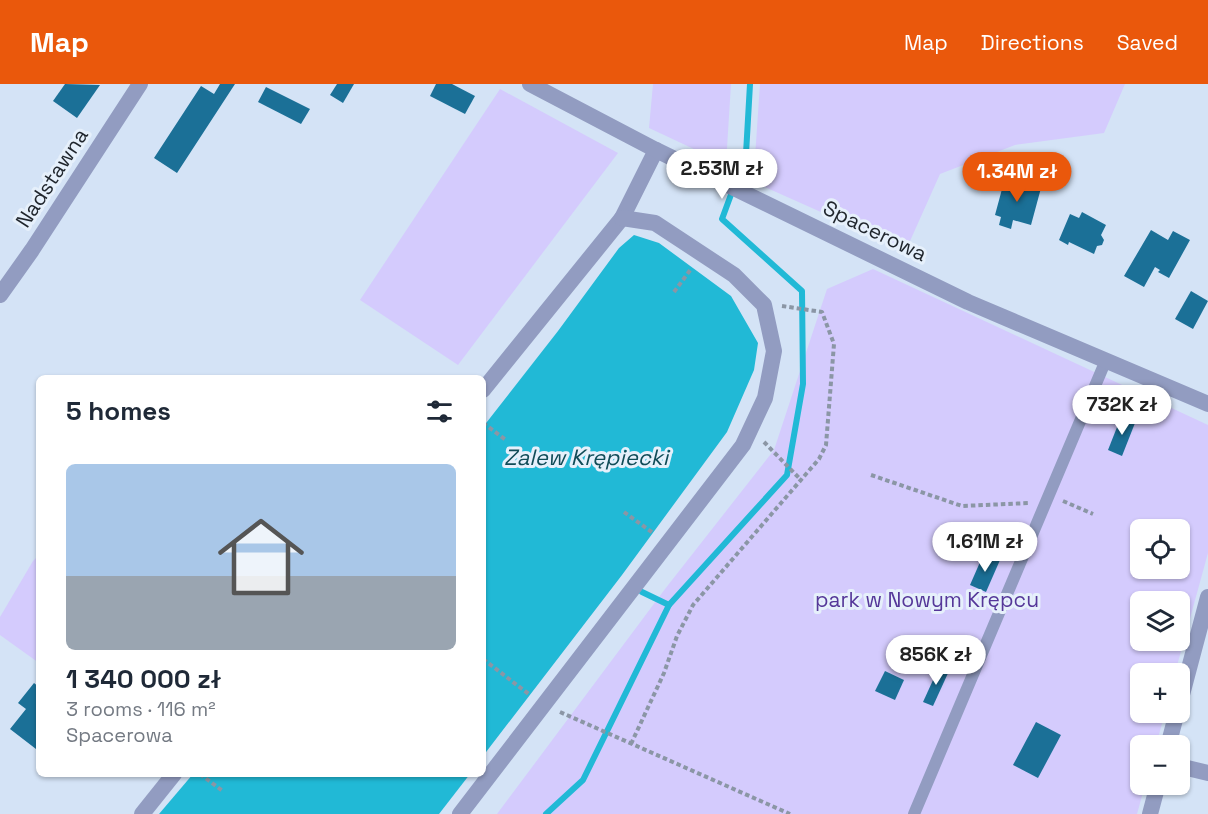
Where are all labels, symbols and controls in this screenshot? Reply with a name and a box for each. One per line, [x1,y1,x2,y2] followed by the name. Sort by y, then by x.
[30,24,89,60] text: Map
[904,29,948,56] text: Map
[981,29,1084,56] text: Directions
[1117,29,1178,56] text: Saved
[9,123,94,233] street label: Nadstawna
[660,149,784,200] pin: 2.53M zł
[955,152,1079,203] pin: 1.34M zł
[680,155,764,181] text: 2.53M zł
[976,158,1058,184] text: 1.34M zł
[819,194,932,267] street label: Spacerowa
[1067,385,1177,436] pin: 732K zł
[1086,391,1158,417] text: 732K zł
[66,394,171,428] text: 5 homes
[423,395,456,428] icon: filters
[504,443,671,471] water label: Zalew Krępiecki
[207,503,315,611] icon: home
[1130,519,1190,795] map controls
[1130,519,1190,579] button: locate
[923,522,1047,573] pin: 1.61M zł
[946,528,1024,554] text: 1.61M zł
[815,586,1039,613] park label: park w Nowym Krępcu
[1130,591,1190,651] button: layers
[881,635,991,686] pin: 856K zł
[900,641,972,667] text: 856K zł
[66,662,221,696] text: 1 340 000 zł
[1130,663,1190,723] button: +
[66,696,216,722] text: 3 rooms · 116 m²
[66,722,173,748] text: Spacerowa
[1130,735,1190,795] button: −

